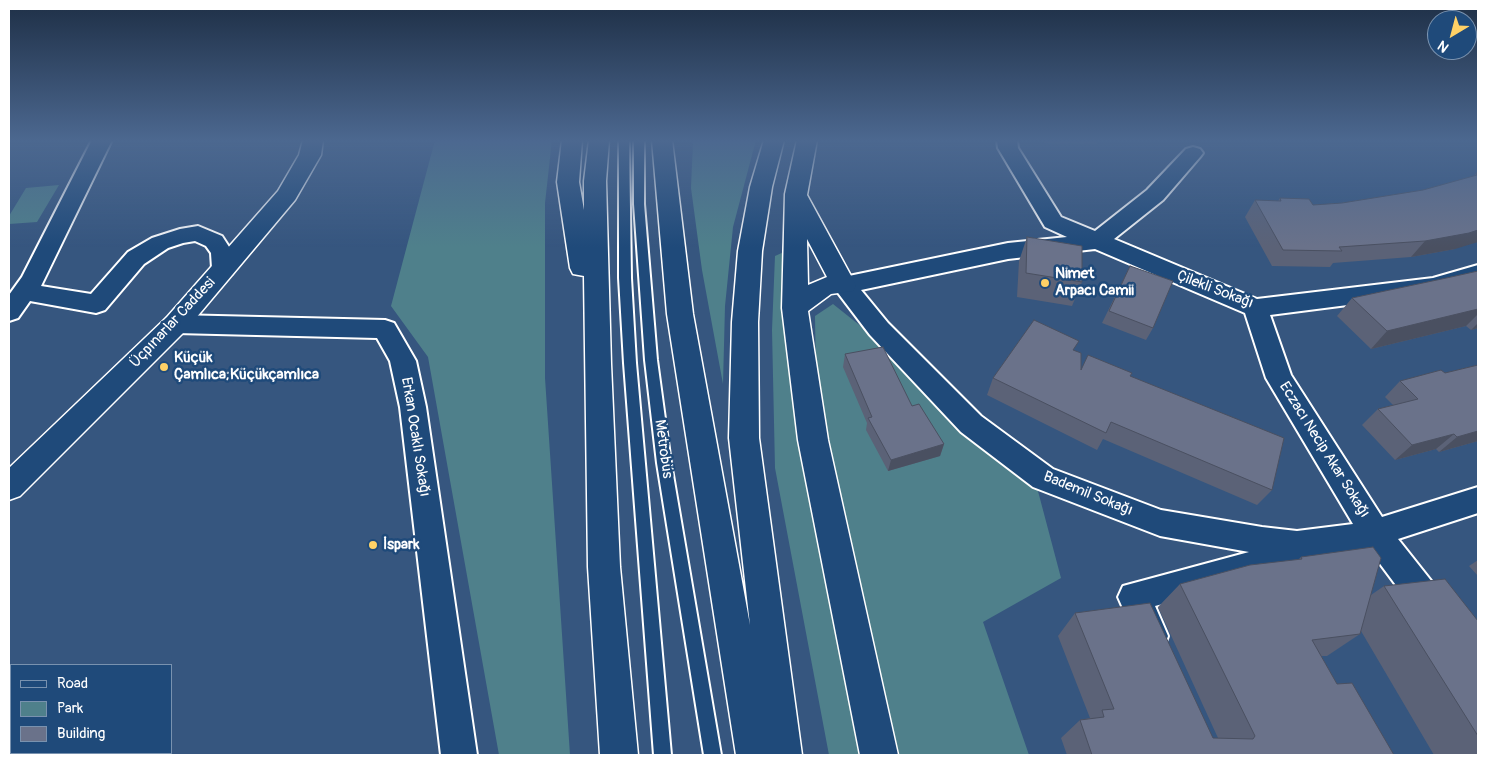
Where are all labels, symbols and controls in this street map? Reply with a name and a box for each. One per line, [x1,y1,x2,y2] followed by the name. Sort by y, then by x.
[1427,10,1477,60] north arrow
[1434,37,1452,56] text: N
[1055,265,1134,300] place label: Nimet Arpacı Camii
[1174,267,1256,313] street label: Çilekli Sokağı
[127,274,219,372] street label: Üçpınarlar Caddesi
[1039,277,1051,289] marker: Nimet Arpacı Camii
[174,349,319,384] place label: Küçük Çamlıca;Küçükçamlıca
[158,361,170,373] marker: Küçük Çamlıca;Küçükçamlıca
[397,376,433,498] street label: Erkan Ocaklı Sokağı
[1275,379,1373,521] street label: Eczacı Necip Akar Sokağı
[650,418,676,480] street label: Metrobüs
[1041,468,1135,520] street label: Bademil Sokağı
[383,536,420,554] place label: İspark
[367,539,379,551] marker: İspark
[10,664,172,754] legend
[57,674,88,693] text: Road
[57,699,83,718] text: Park
[57,724,105,743] text: Building

